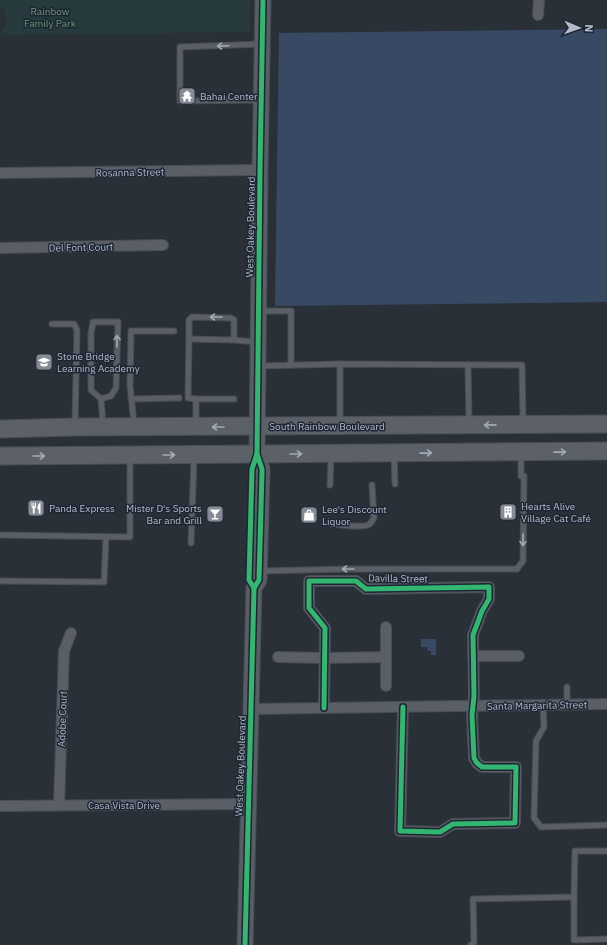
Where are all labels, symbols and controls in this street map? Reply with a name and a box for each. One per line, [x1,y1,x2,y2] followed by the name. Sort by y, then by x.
[24,5,77,30] park label: Rainbow Family Park
[559,8,599,48] north arrow
[582,24,596,33] text: N
[217,42,230,49] one-way arrow
[177,86,197,106] temple icon: Bahai Center
[200,90,258,103] place label: Bahai Center
[96,165,165,180] street label: Rosanna Street
[243,177,258,277] street label: West Oakey Boulevard
[49,240,114,255] street label: Del Font Court
[210,313,223,321] one-way arrow
[113,335,121,348] one-way arrow
[57,350,140,375] place label: Stone Bridge Learning Academy
[34,352,54,372] school or university icon: Stone Bridge Learning Academy
[269,420,385,433] street label: South Rainbow Boulevard
[484,421,497,429] one-way arrow
[212,423,225,431] one-way arrow
[553,448,566,456] one-way arrow
[419,449,432,457] one-way arrow
[289,450,302,458] one-way arrow
[162,451,175,459] one-way arrow
[32,452,45,460] one-way arrow
[26,498,46,518] restaurant icon: Panda Express
[521,500,592,525] place label: Hearts Alive Village Cat Café
[49,502,115,515] place label: Panda Express
[126,502,202,527] place label: Mister D's Sports Bar and Grill
[498,502,518,522] building icon: Hearts Alive Village Cat Café
[322,503,387,528] place label: Lee's Discount Liquor
[205,504,225,524] bar icon: Mister D's Sports Bar and Grill
[299,505,319,525] shop icon: Lee's Discount Liquor
[520,533,527,546] one-way arrow
[342,565,355,573] one-way arrow
[368,571,429,586] street label: Davilla Street
[55,690,70,747] street label: Adobe Court
[487,698,588,713] street label: Santa Margarita Street
[232,715,249,817] street label: West Oakey Boulevard
[88,799,160,812] street label: Casa Vista Drive

